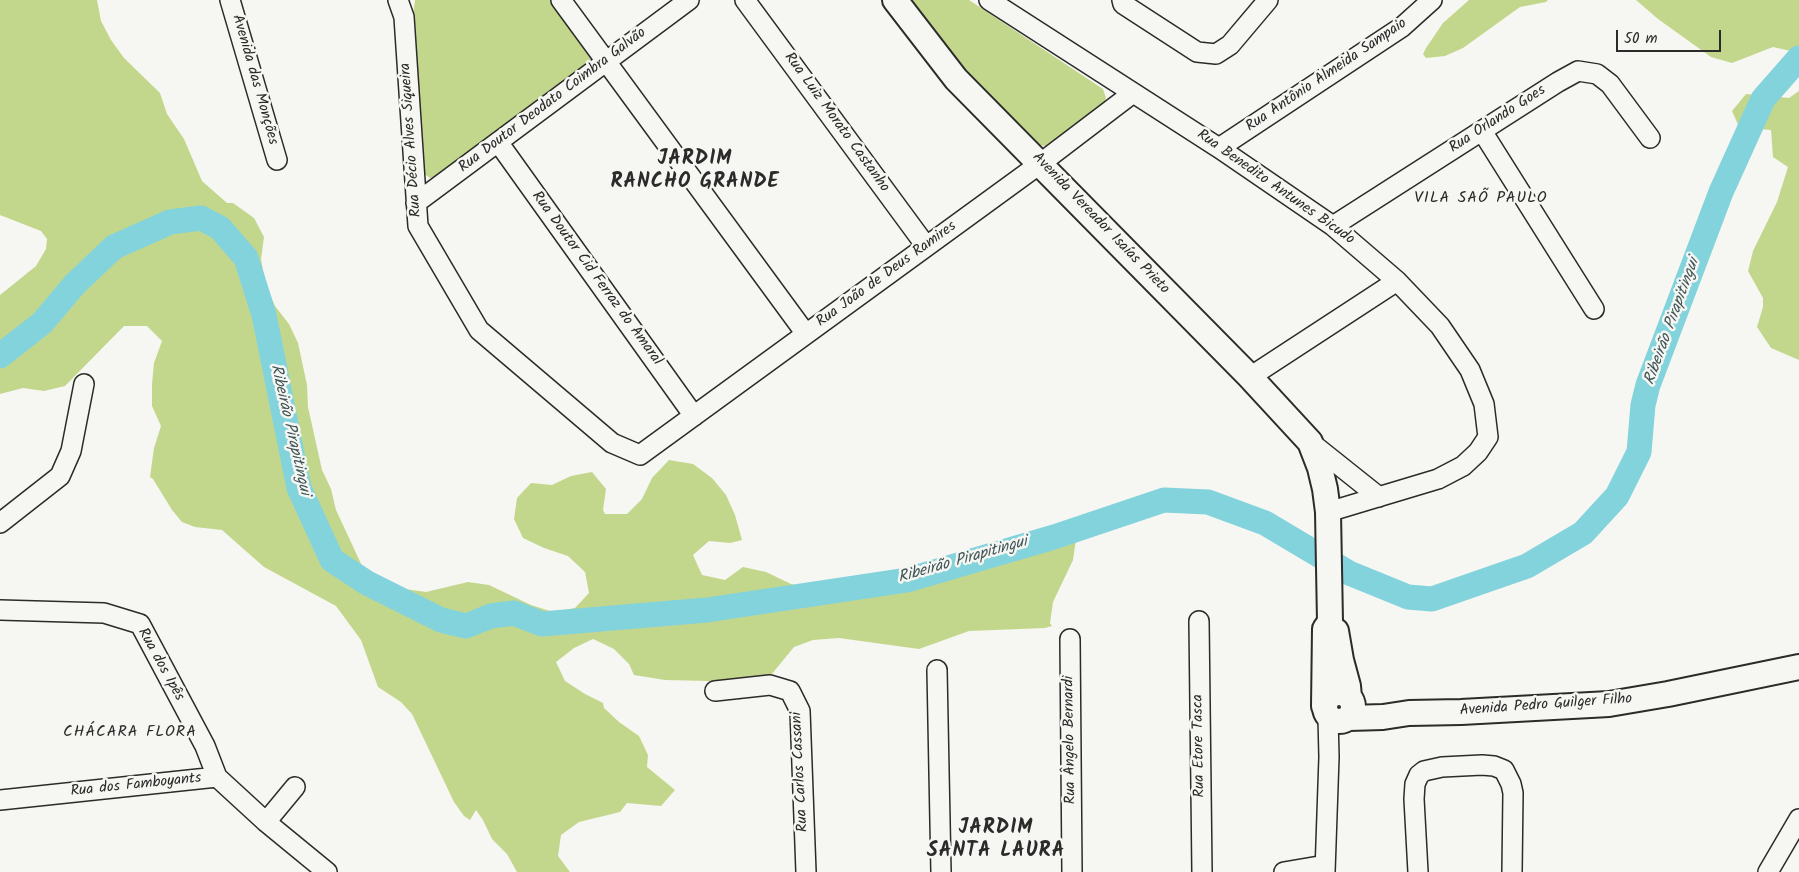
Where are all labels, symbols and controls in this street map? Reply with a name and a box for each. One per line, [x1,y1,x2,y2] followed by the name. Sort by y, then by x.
[227,13,281,147] street label: Avenida das Monções
[1243,15,1411,137] street label: Rua Antônio Almeida Sampaio
[1619,20,1724,52] scale bar
[456,25,650,177] street label: Rua Doutor Deodato Coimbra Galvão
[1624,27,1658,51] text: 50 m
[779,50,893,196] street label: Rua Luiz Morato Castanho
[398,62,426,218] street label: Rua Décio Alves Siqueira
[1446,82,1550,158] street label: Rua Orlando Goes
[1193,127,1357,249] street label: Rua Benedito Antunes Bicudo
[609,149,781,196] district label: JARDIM RANCHO GRANDE
[1027,149,1173,299] street label: Avenida Vereador Isaías Prieto
[527,189,665,369] street label: Rua Doutor Cid Ferraz do Amaral
[1413,189,1549,209] district label: VILA SAÕ PAULO
[814,218,960,332] street label: Rua João de Deus Ramires
[1641,256,1705,388] water label: Ribeirão Pirapitingui
[265,363,313,497] water label: Ribeirão Pirapitingui
[896,533,1030,589] water label: Ribeirão Pirapitingui
[133,625,187,705] street label: Rua dos Ipês
[1061,675,1081,805] street label: Rua Ângelo Bernardi
[1459,691,1633,721] street label: Avenida Pedro Guilger Filho
[1190,694,1210,798] street label: Rua Etore Tasca
[789,711,813,833] street label: Rua Carlos Cassani
[61,723,199,743] district label: CHÁCARA FLORA
[70,770,202,802] street label: Rua dos Famboyants
[925,818,1067,865] district label: JARDIM SANTA LAURA

